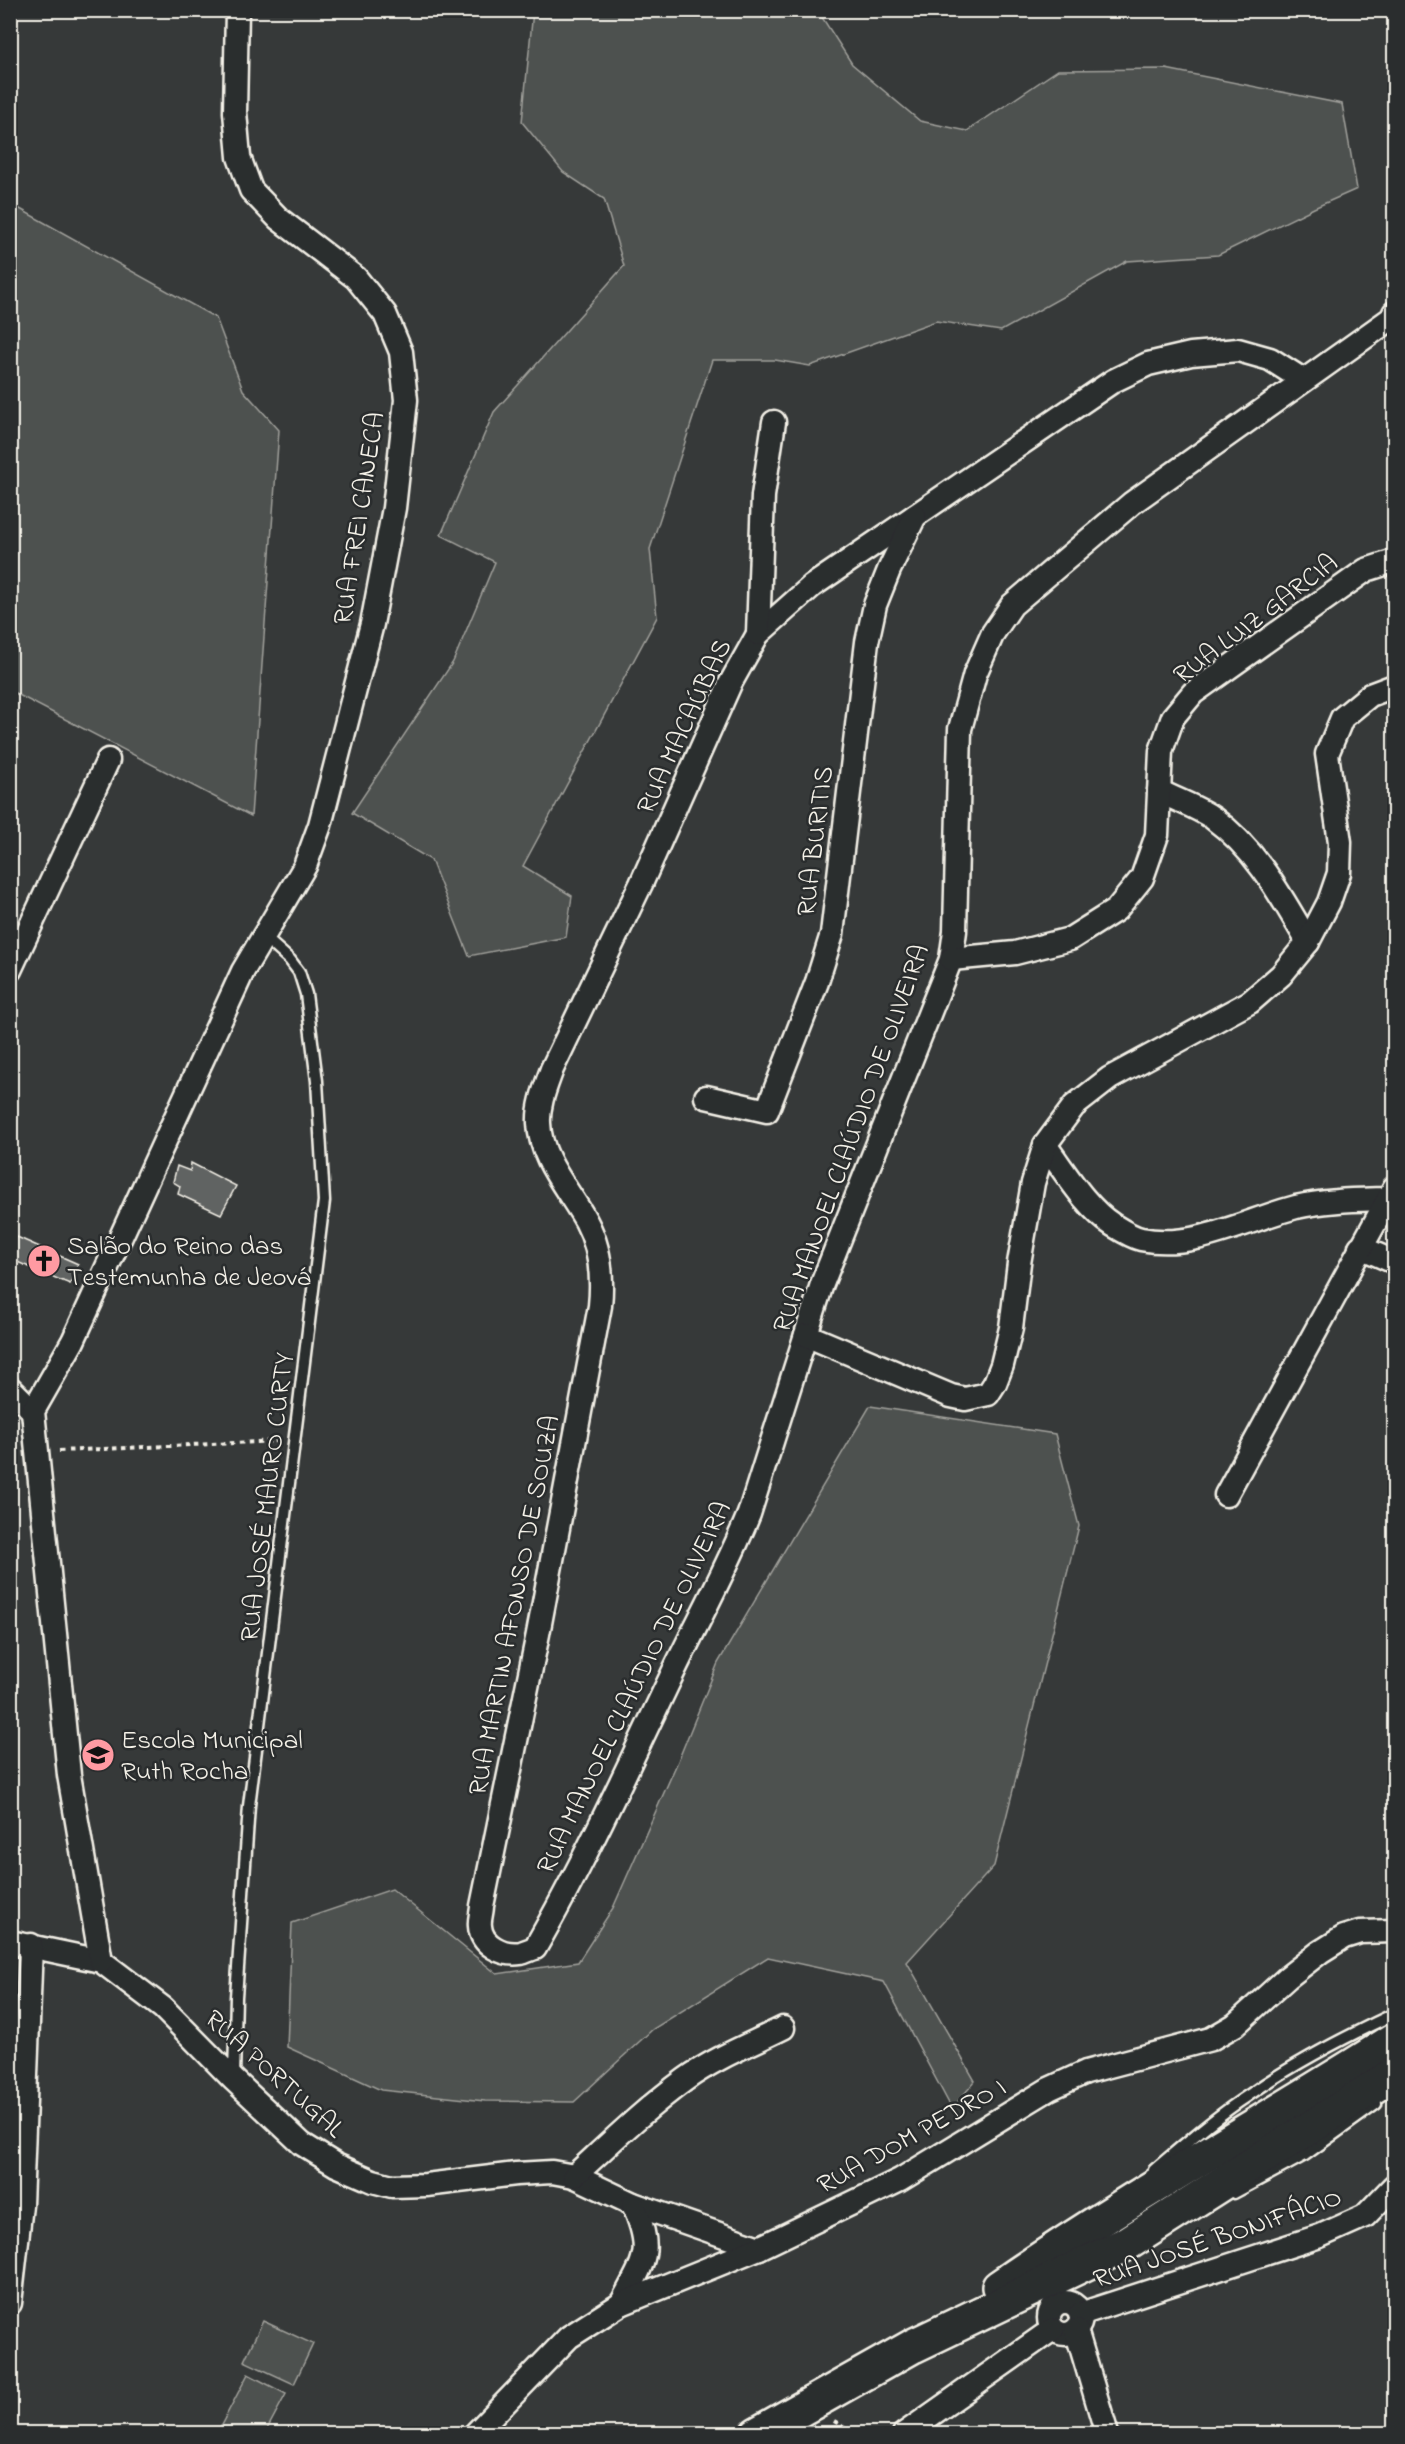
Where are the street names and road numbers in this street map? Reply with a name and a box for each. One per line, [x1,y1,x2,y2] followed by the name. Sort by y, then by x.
[324,409,397,628] street label: RUA FREI CANECA
[1166,545,1347,695] street label: RUA LUIZ GARCIA
[628,633,743,821] street label: RUA MACAÚBAS
[788,764,845,919] street label: RUA BURITIS
[764,939,941,1338] street label: RUA MANOEL CLAÚDIO DE OLIVEIRA
[231,1350,306,1644] street label: RUA JOSÉ MAURO CURTY
[459,1412,572,1799] street label: RUA MARTIN AFONSO DE SOUZA
[528,1495,743,1881] street label: RUA MANOEL CLAÚDIO DE OLIVEIRA
[195,2001,352,2148] street label: RUA PORTUGAL
[811,2069,1014,2205] street label: RUA DOM PEDRO I
[1088,2179,1347,2300] street label: RUA JOSÉ BONIFÁCIO

